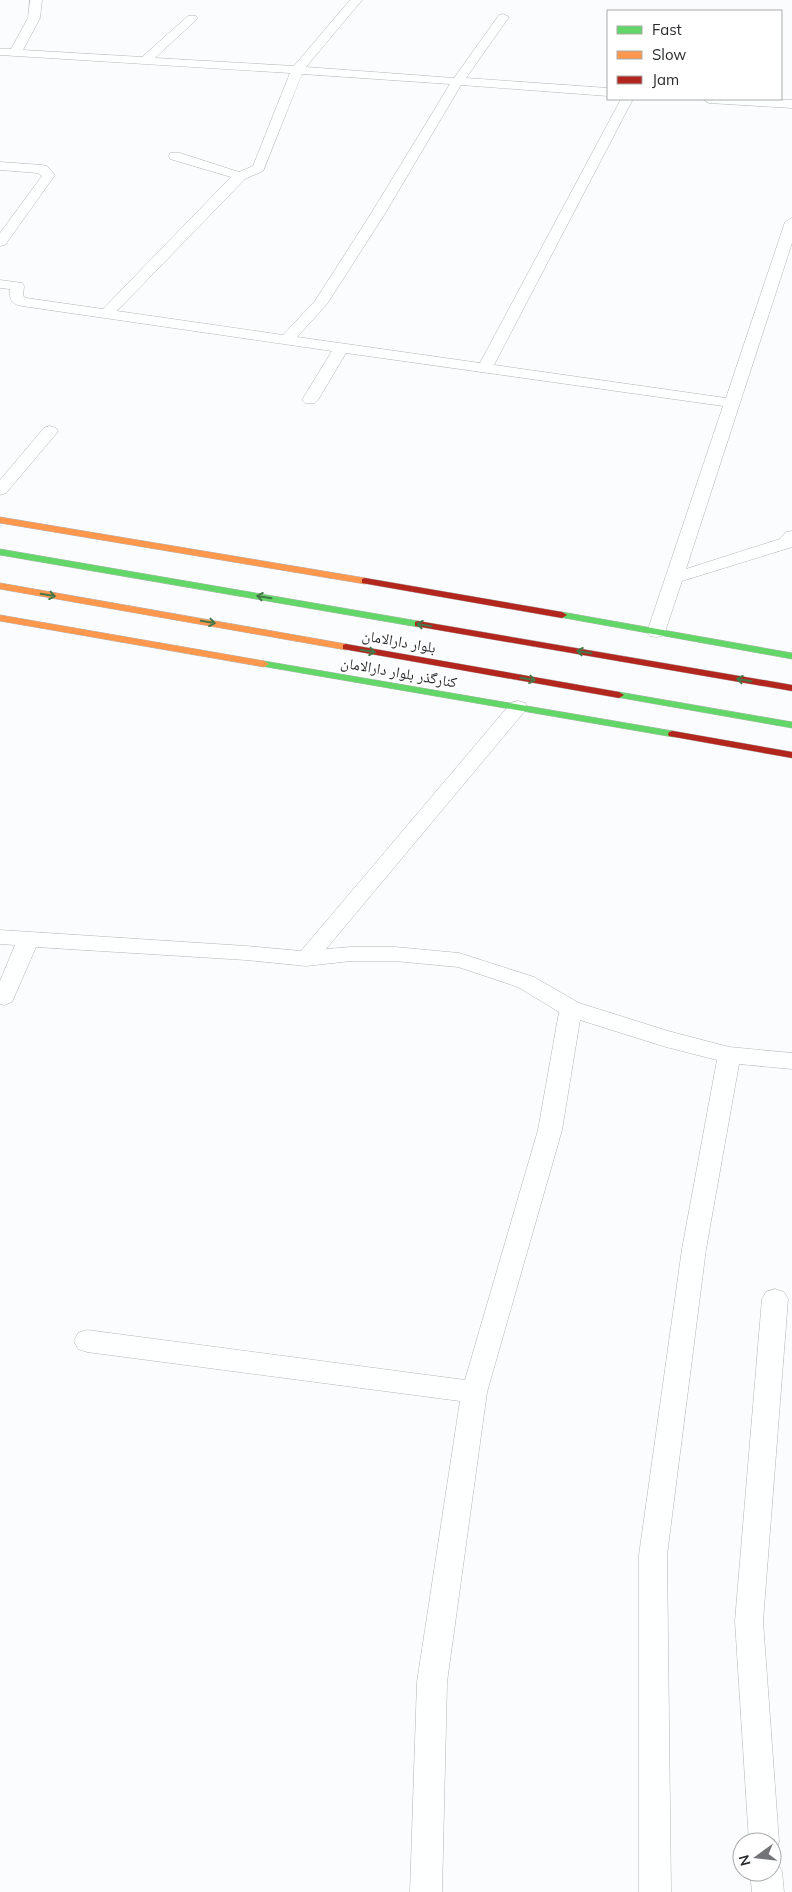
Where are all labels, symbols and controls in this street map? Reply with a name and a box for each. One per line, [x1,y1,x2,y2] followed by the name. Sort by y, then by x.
[607,10,782,100] legend
[652,20,682,39] text: Fast
[652,45,686,64] text: Slow
[652,70,679,89] text: Jam
[40,590,56,600] one-way arrow
[256,592,272,602] one-way arrow
[200,618,216,628] one-way arrow
[416,619,432,629] one-way arrow
[361,625,437,658] street label: بلوار دارالامان
[360,646,376,656] one-way arrow
[576,647,592,657] one-way arrow
[339,652,459,693] street label: کنارگذر بلوار دارالامان
[736,674,752,684] one-way arrow
[520,675,536,685] one-way arrow
[732,1832,782,1882] north arrow
[734,1853,755,1868] text: N

